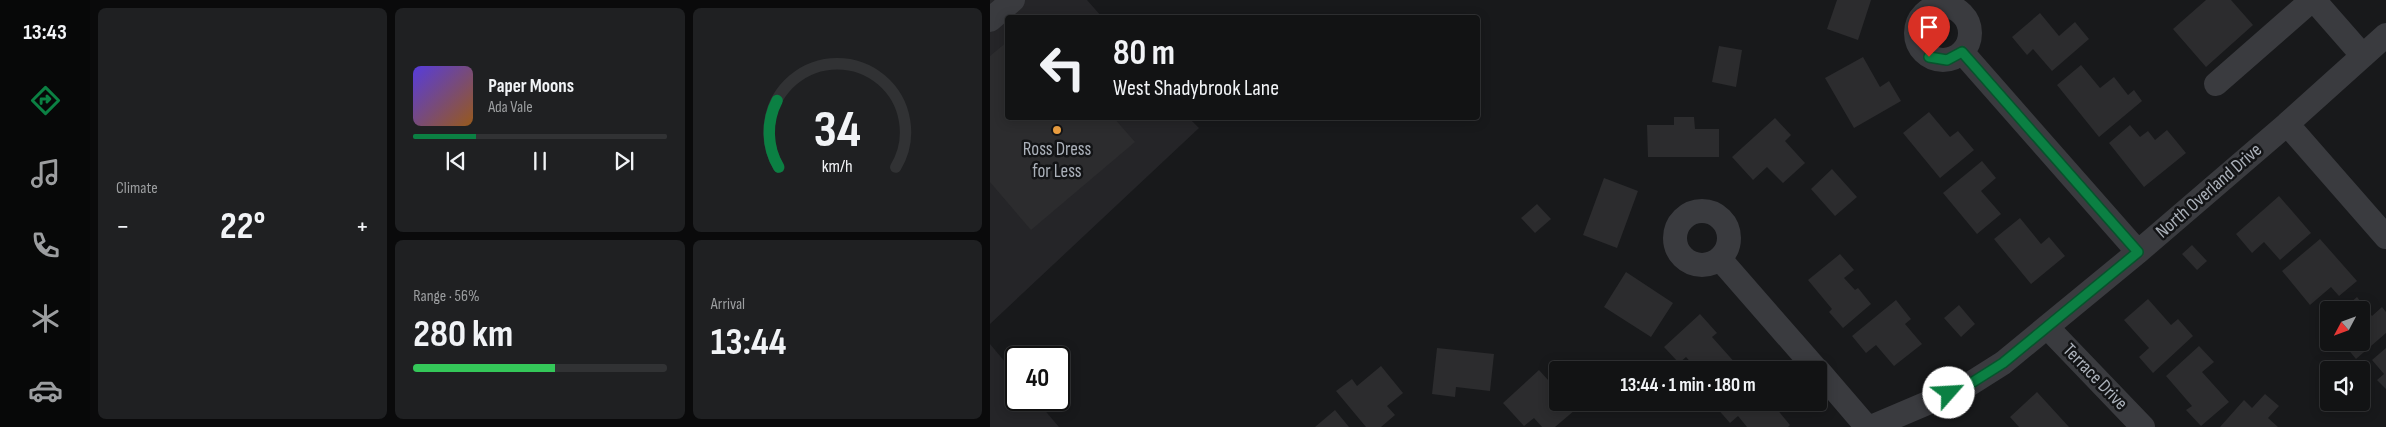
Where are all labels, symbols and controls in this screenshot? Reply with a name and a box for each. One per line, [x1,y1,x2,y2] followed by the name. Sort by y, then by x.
[1908,6,1950,57] pin
[1915,13,1943,41] icon: arrive
[23,19,67,46] text: 13:43
[1113,32,1175,75] text: 80 m
[1030,35,1095,100] icon: left
[488,75,574,98] text: Paper Moons
[1113,75,1279,102] text: West Shadybrook Lane
[28,83,63,118] icon: directions
[488,98,533,117] text: Ada Vale
[814,99,861,162] text: 34
[1051,124,1063,136] marker: Ross Dress for Less
[1023,138,1091,183] place label: Ross Dress for Less
[2151,139,2267,243] street label: North Overland Drive
[442,147,470,175] icon: previous
[526,147,554,175] icon: pause
[610,147,638,175] icon: next
[28,156,63,191] icon: music
[822,156,853,177] text: km/h
[116,179,158,198] text: Climate
[220,204,265,249] text: 22°
[116,210,130,243] text: −
[356,210,369,243] text: +
[28,228,63,263] icon: phone
[413,287,480,306] text: Range · 56%
[711,295,745,314] text: Arrival
[28,301,63,336] icon: climate
[2320,301,2370,351] north arrow
[2320,301,2370,411] map controls
[413,312,513,357] text: 280 km
[711,320,787,365] text: 13:44
[2058,339,2132,415] street label: Terrace Drive
[1005,346,1070,411] speed limit sign: 40
[2320,361,2370,411] button: sound
[1922,366,1974,418] position arrow
[28,373,63,408] icon: car
[1620,374,1756,397] text: 13:44 · 1 min · 180 m

